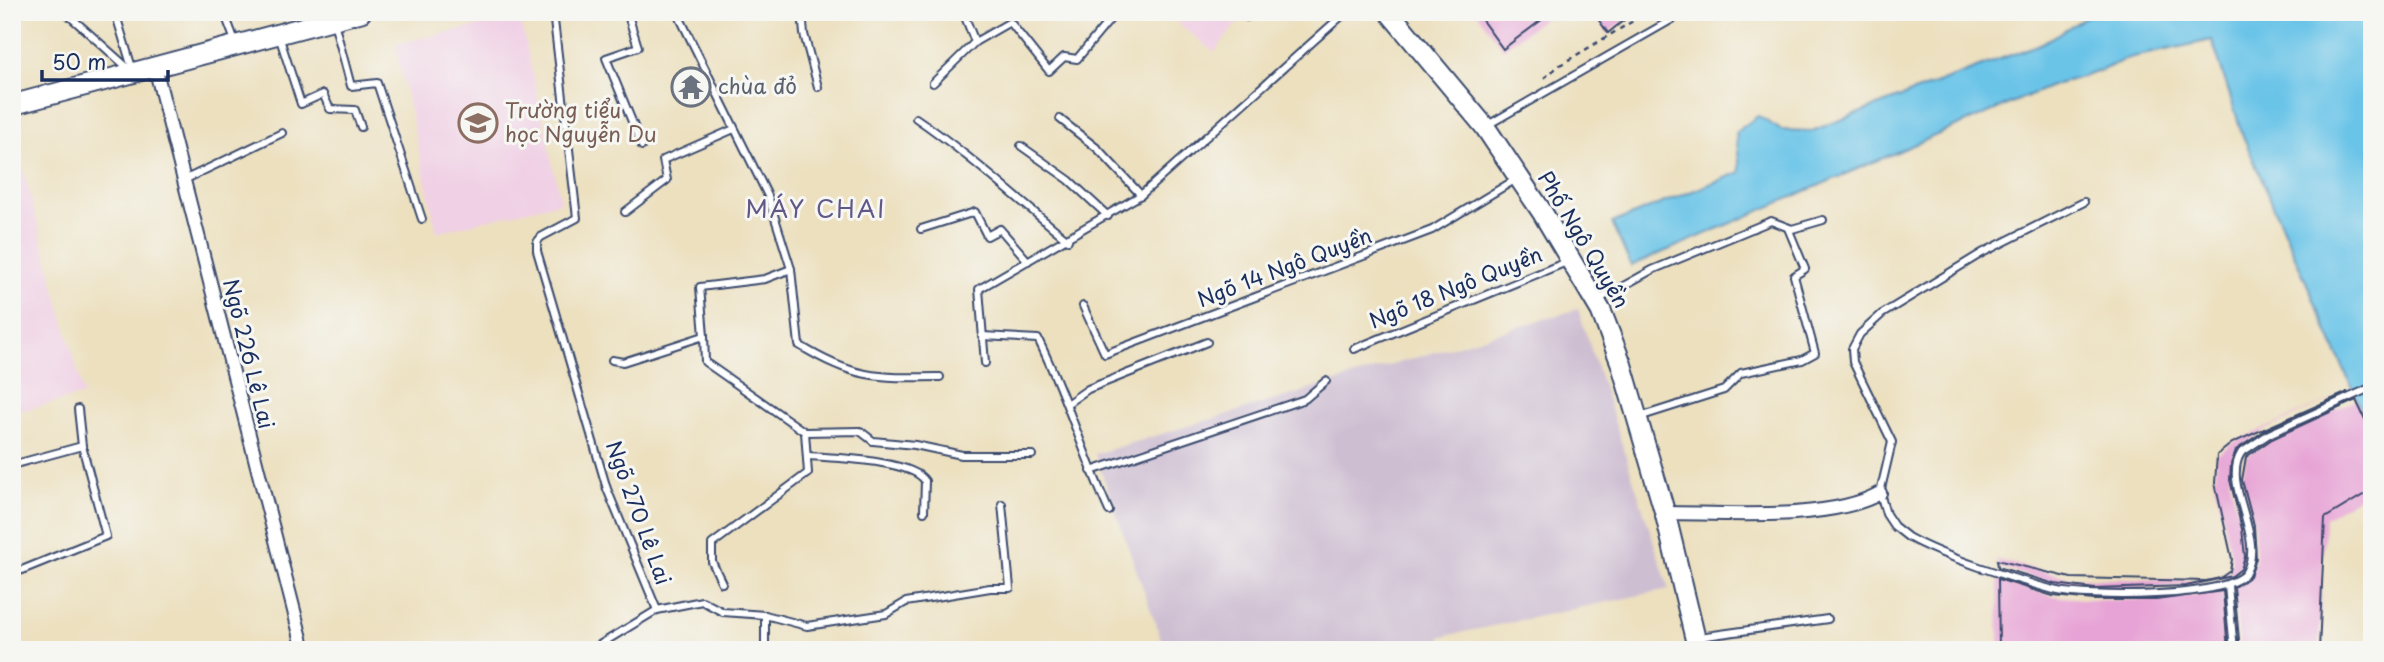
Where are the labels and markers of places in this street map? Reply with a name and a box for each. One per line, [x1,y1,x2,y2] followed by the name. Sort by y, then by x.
[670,66,712,108] temple icon: chùa đỏ
[718,69,797,101] place label: chùa đỏ
[505,93,657,149] place label: Trường tiểu học Nguyễn Du
[457,102,499,144] school or university icon: Trường tiểu học Nguyễn Du

